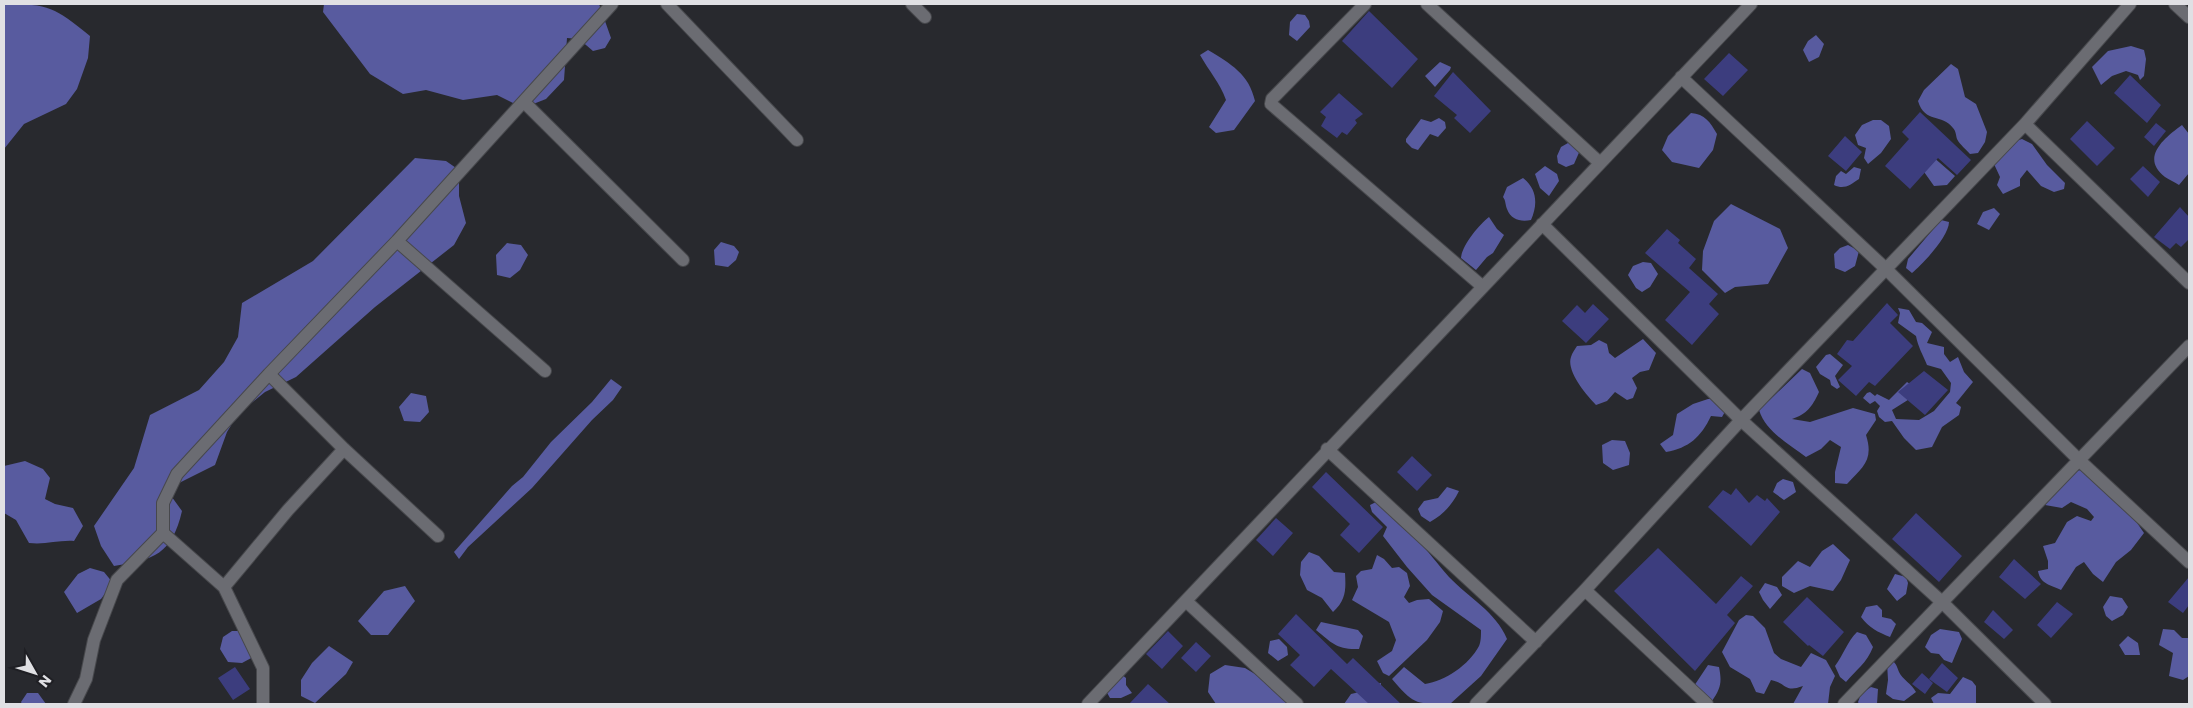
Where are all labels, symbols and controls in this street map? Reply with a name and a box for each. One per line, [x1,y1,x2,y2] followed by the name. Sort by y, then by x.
[10,648,60,698] north arrow
[34,671,56,692] text: N

